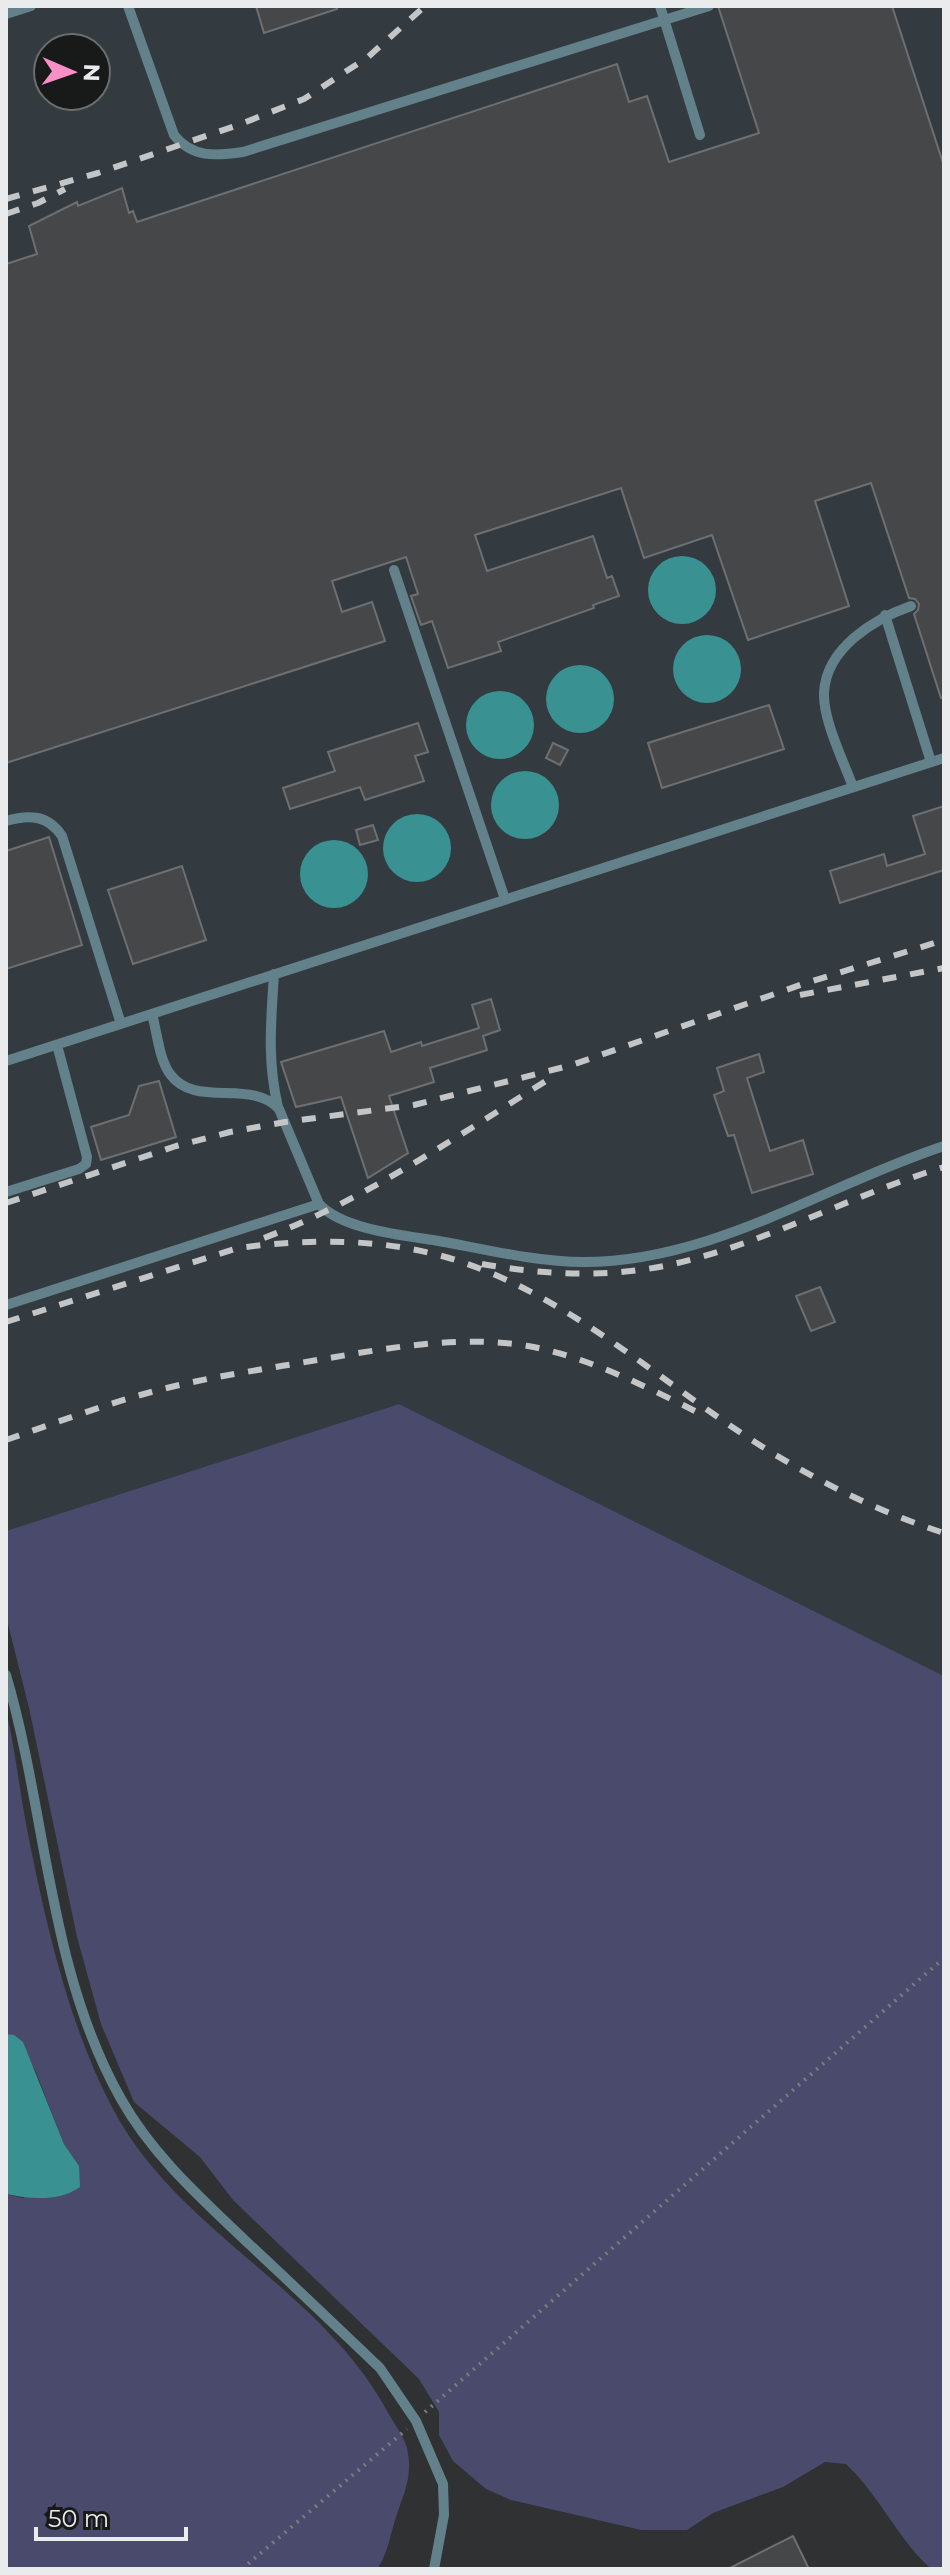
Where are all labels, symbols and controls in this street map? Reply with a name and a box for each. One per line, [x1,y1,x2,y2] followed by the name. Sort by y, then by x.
[32,32,112,112] north arrow
[78,63,105,82] text: N
[36,2491,186,2541] scale bar
[48,2504,109,2533] text: 50 m

